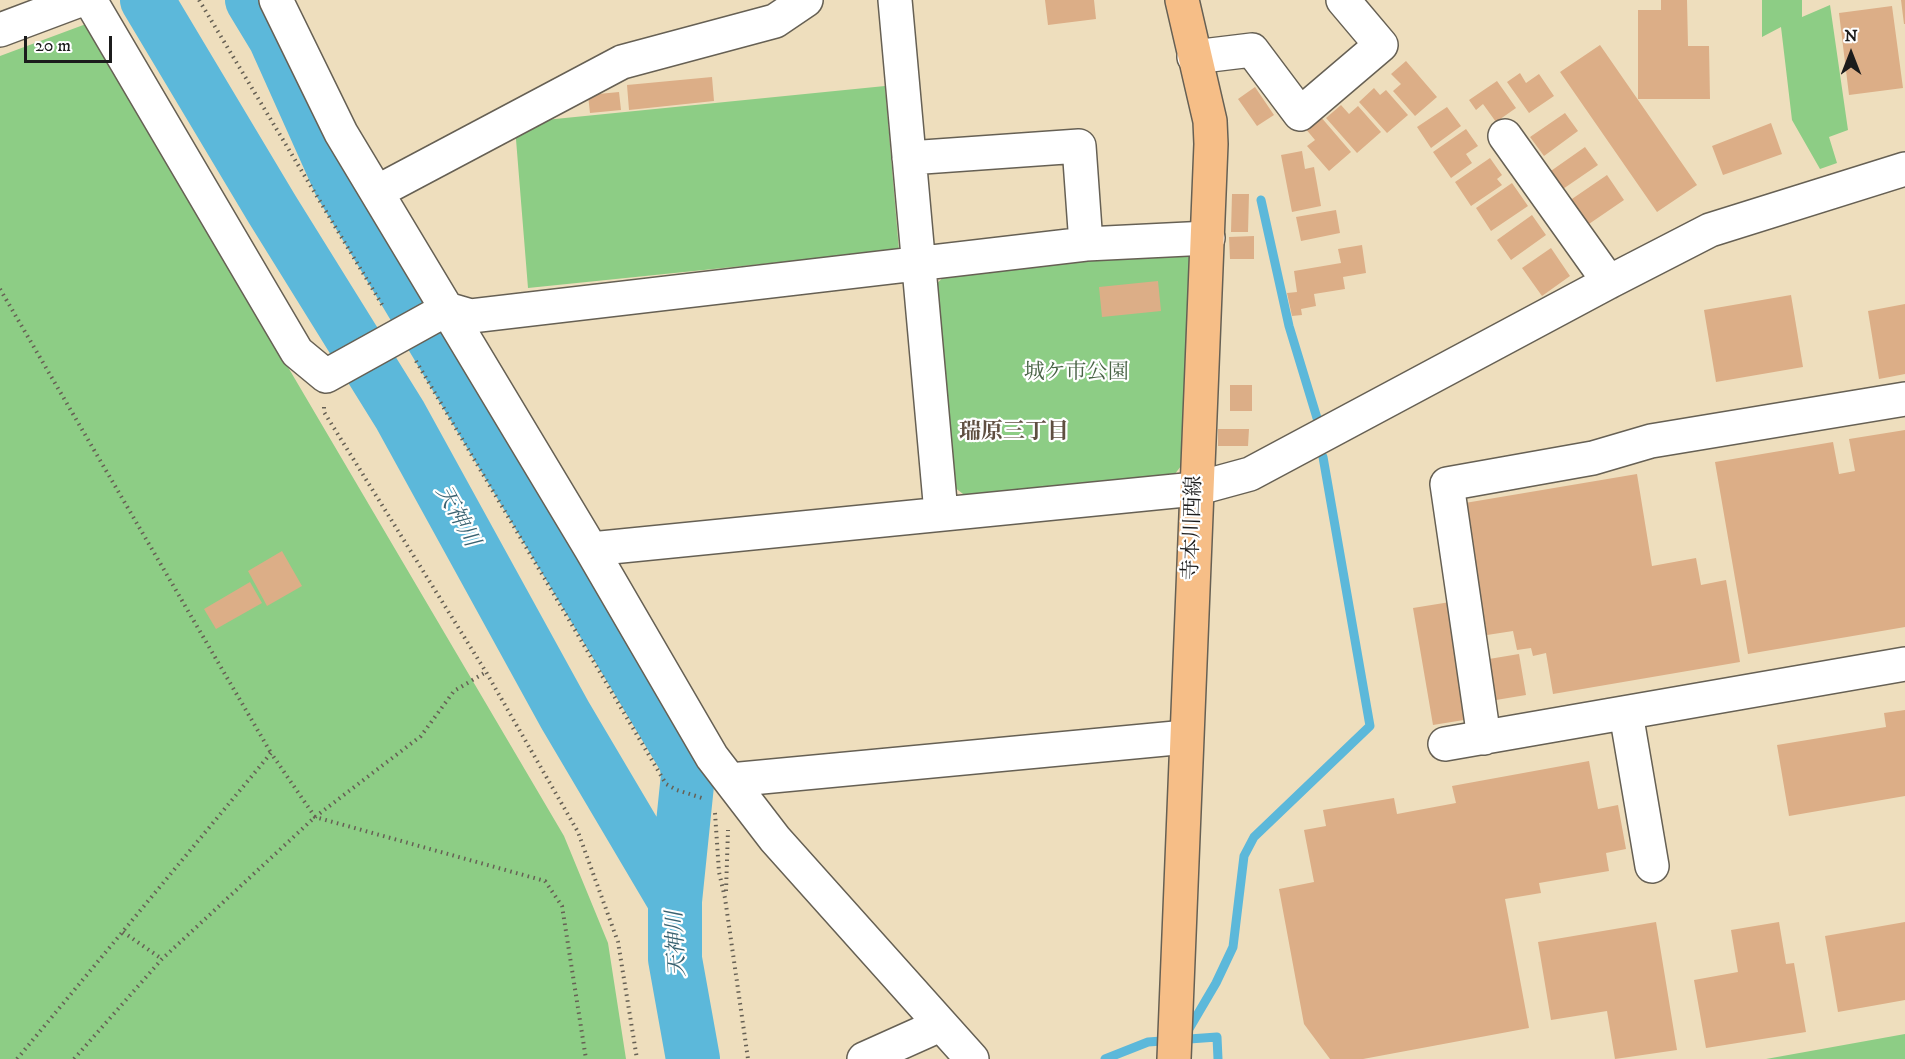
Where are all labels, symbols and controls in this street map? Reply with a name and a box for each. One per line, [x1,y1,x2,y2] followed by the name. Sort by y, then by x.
[27,24,116,62] scale bar
[1821,24,1881,84] north arrow
[1844,26,1858,46] text: N
[35,35,71,57] text: 20 m
[1024,361,1128,387] park label: 城ケ市公園
[959,420,1069,446] district label: 瑞原三丁目
[1180,475,1208,581] street label: 寺本川西線
[428,482,484,552] water label: 天神川
[663,910,693,978] water label: 天神川

